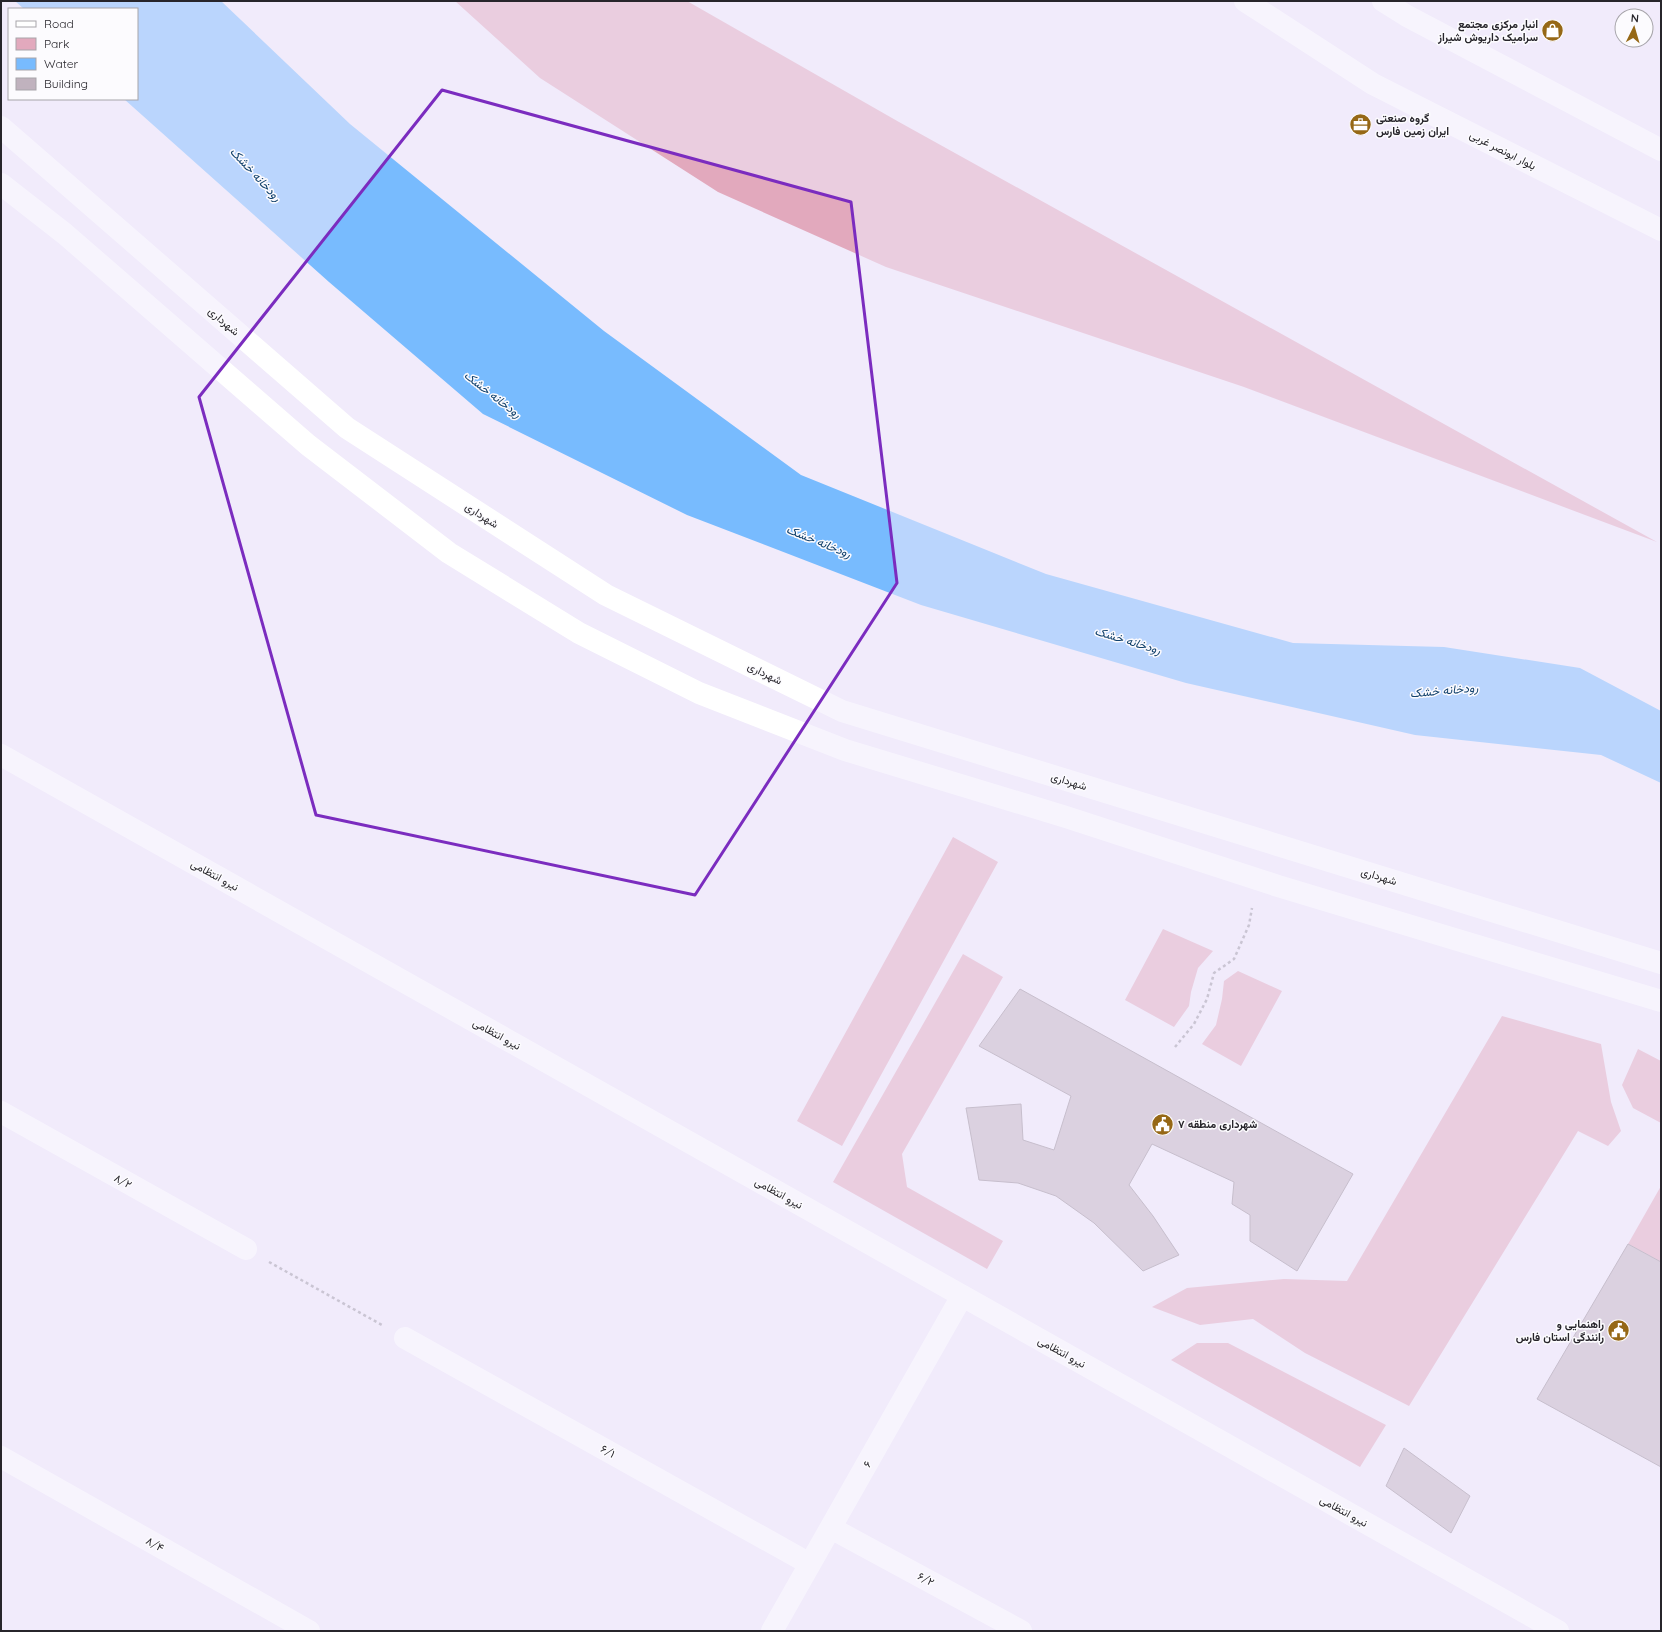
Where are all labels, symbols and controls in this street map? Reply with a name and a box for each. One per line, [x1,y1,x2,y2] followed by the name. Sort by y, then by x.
[8,8,138,100] legend
[1614,8,1654,48] north arrow
[1630,11,1640,25] text: N
[44,16,74,31] text: Road
[1437,17,1538,44] place label: انبار مرکزی مجتمع سرامیک داریوش‌ شیراز
[1540,17,1566,43] shop icon: انبار مرکزی مجتمع سرامیک داریوش‌ شیراز
[44,36,69,51] text: Park
[44,56,79,71] text: Water
[44,76,88,91] text: Building
[1348,111,1374,137] office icon: گروه صنعتی ایران زمین فارس
[1376,111,1449,138] place label: گروه صنعتی ایران زمین فارس
[1467,127,1539,173] street label: بلوار ابونصر غربی
[226,144,285,205] water label: رودخانه خشک
[205,304,243,339] street label: شهرداری
[461,367,525,422] water label: رودخانه خشک
[463,499,502,531] street label: شهرداری
[784,521,854,562] water label: رودخانه خشک
[1093,623,1163,658] water label: رودخانه خشک
[745,659,785,688] street label: شهرداری
[1409,680,1479,701] water label: رودخانه خشک
[1049,769,1089,793] street label: شهرداری
[189,856,241,894] street label: نیرو انتظامی
[1359,864,1399,888] street label: شهرداری
[471,1015,523,1053] street label: نیرو انتظامی
[1149,1111,1175,1137] public building icon: شهرداری منطقه ۷
[1178,1117,1258,1131] place label: شهرداری منطقه ۷
[112,1171,134,1192] street label: ۸/۲
[753,1174,805,1212] street label: نیرو انتظامی
[1516,1317,1604,1344] place label: راهنمایی و رانندگی استان فارس
[1606,1317,1632,1343] public building icon: راهنمایی و رانندگی استان فارس
[1036,1333,1088,1371] street label: نیرو انتظامی
[598,1441,618,1461] street label: ۶/۱
[860,1458,874,1470] street label: ۶
[1318,1492,1370,1530] street label: نیرو انتظامی
[144,1533,166,1555] street label: ۸/۴
[915,1569,937,1589] street label: ۶/۲

